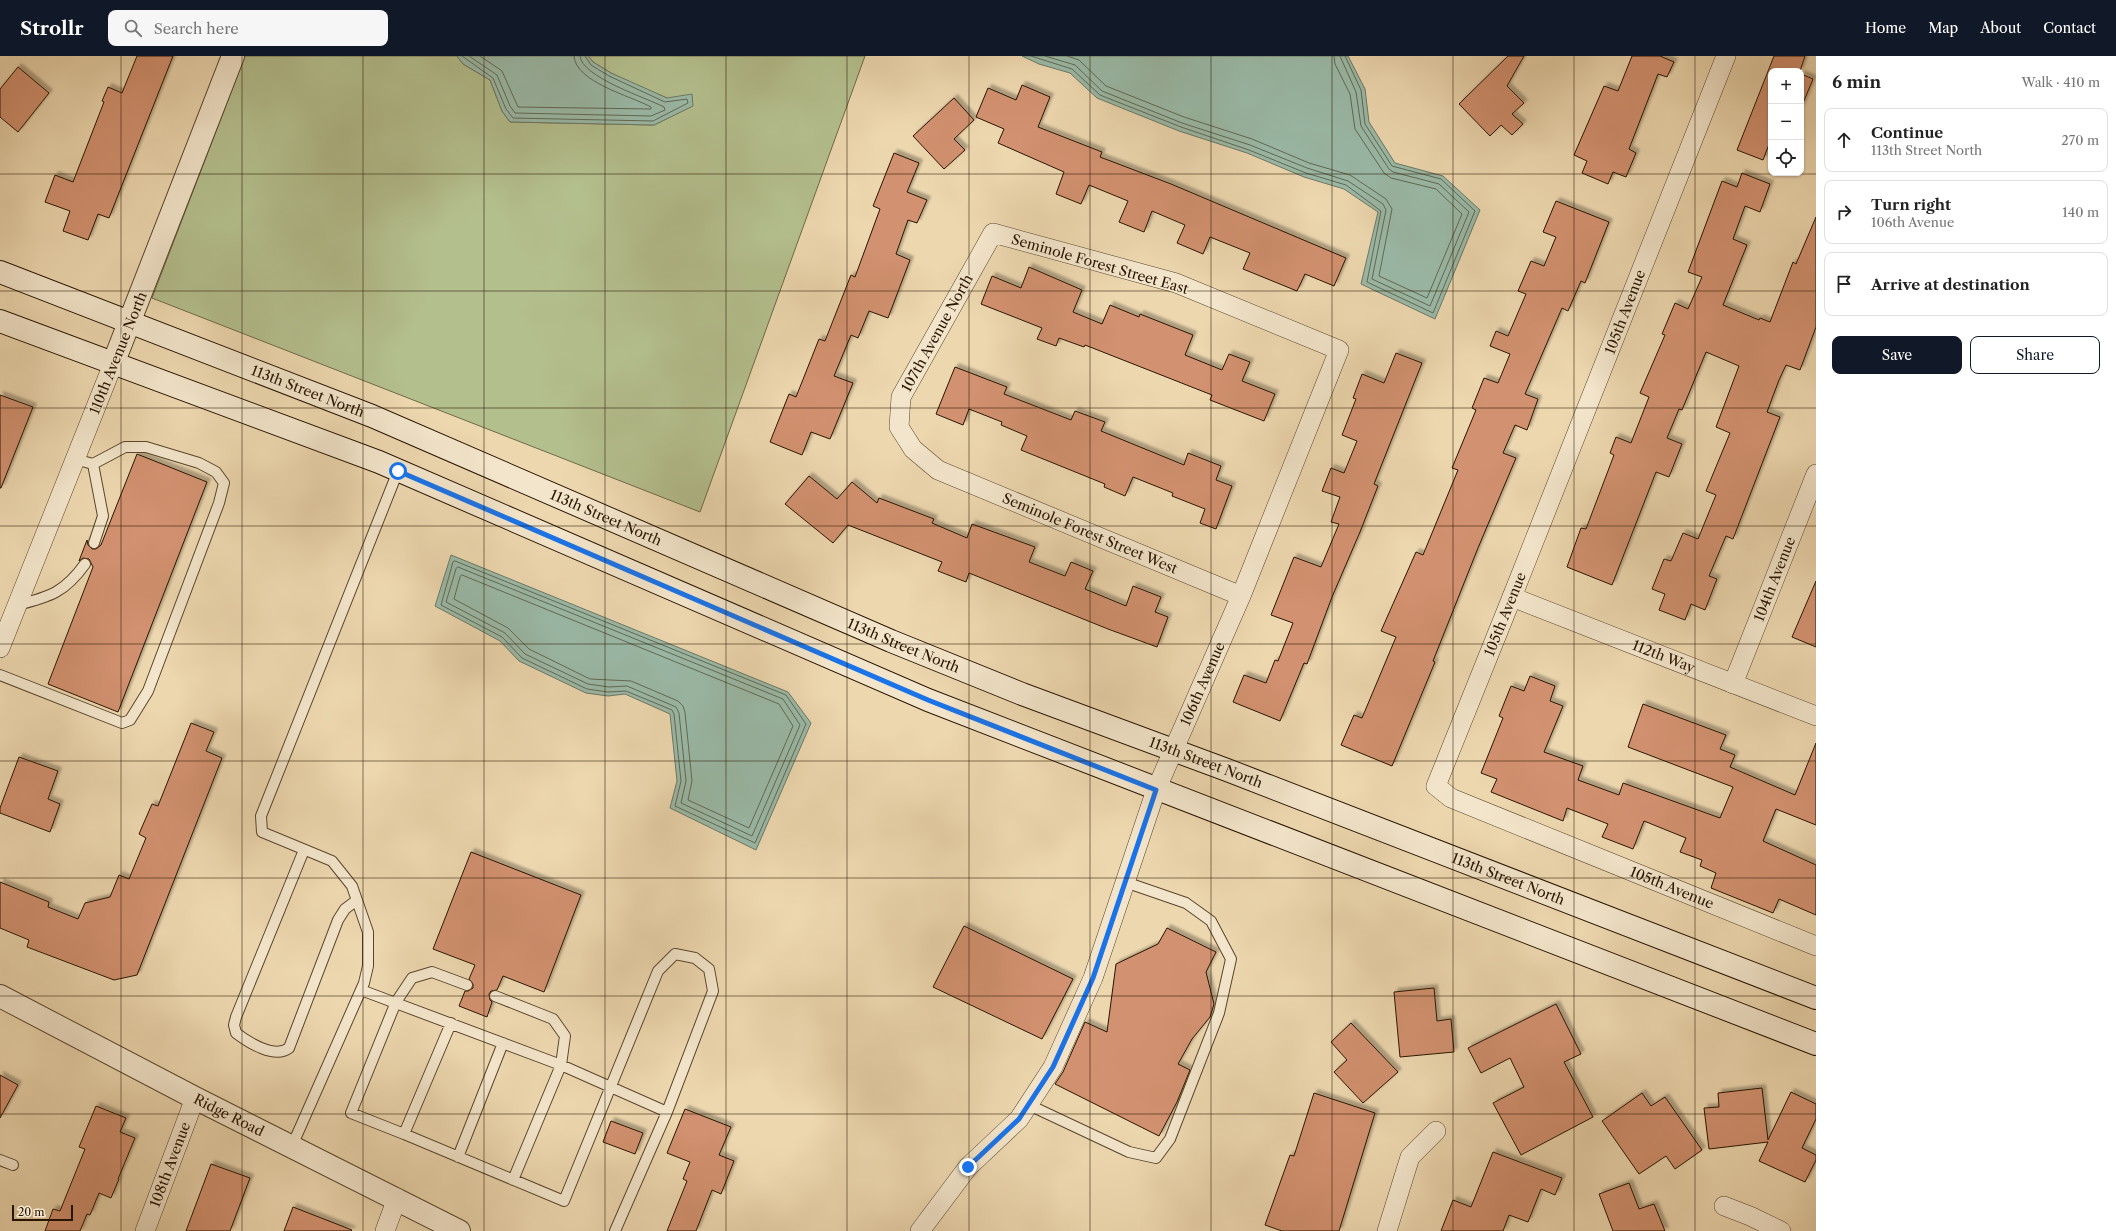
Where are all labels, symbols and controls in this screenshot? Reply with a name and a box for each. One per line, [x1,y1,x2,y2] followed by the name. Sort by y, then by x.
[108,10,388,46] search box
[20,17,84,40] text: Strollr
[122,17,144,39] icon: search
[154,19,239,38] text: Search here
[1865,19,1906,37] text: Home
[1928,19,1958,37] text: Map
[1980,19,2021,37] text: About
[2043,19,2096,37] text: Contact
[1768,68,1804,176] map controls
[1768,68,1804,104] button: +
[1832,72,1881,92] text: 6 min
[2022,74,2100,90] text: Walk · 410 m
[1768,104,1804,140] button: −
[1871,123,1943,142] text: Continue
[1833,129,1855,151] icon: ahead
[2061,132,2099,148] text: 270 m
[1768,140,1804,176] button: locate
[1871,142,1982,158] text: 113th Street North
[1871,195,1951,214] text: Turn right
[1833,201,1855,223] icon: right
[2062,204,2099,220] text: 140 m
[1871,214,1954,230] text: 106th Avenue
[1009,230,1191,298] street label: Seminole Forest Street East
[1601,267,1649,357] street label: 105th Avenue
[897,271,977,395] street label: 107th Avenue North
[1833,273,1855,295] icon: arrive
[1871,275,2030,294] text: Arrive at destination
[85,289,151,417] street label: 110th Avenue North
[1832,336,1962,374] button: Save
[1970,336,2100,374] button: Share
[249,361,367,421] street label: 113th Street North
[389,462,407,480] route start
[548,485,665,550] street label: 113th Street North
[1000,489,1180,578] street label: Seminole Forest Street West
[1750,534,1799,624] street label: 104th Avenue
[1480,569,1530,659] street label: 105th Avenue
[845,614,963,677] street label: 113th Street North
[1630,636,1698,677] street label: 112th Way
[1176,639,1229,728] street label: 106th Avenue
[1147,733,1265,792] street label: 113th Street North
[1449,849,1567,909] street label: 113th Street North
[1627,862,1717,913] street label: 105th Avenue
[191,1090,268,1141] street label: Ridge Road
[146,1119,194,1210] street label: 108th Avenue
[959,1158,977,1176] route end
[12,1203,73,1222] scale bar
[18,1205,44,1219] text: 20 m

